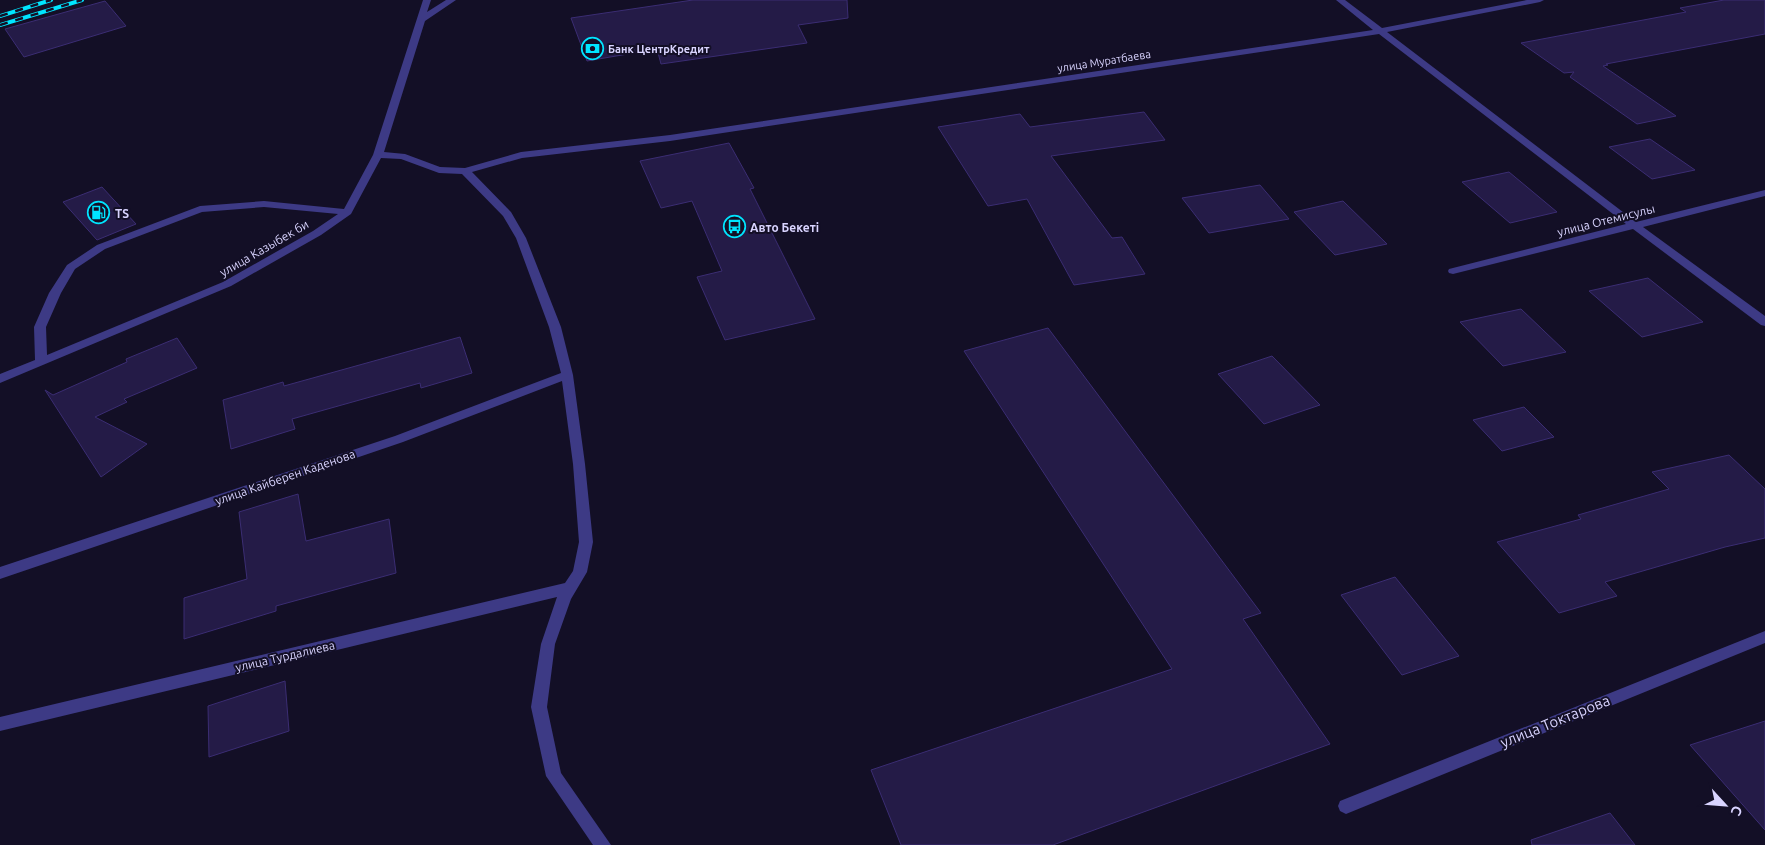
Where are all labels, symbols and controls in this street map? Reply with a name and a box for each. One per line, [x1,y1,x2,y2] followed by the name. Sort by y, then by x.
[580,37,604,61] bank icon: Банк ЦентрКредит
[608,43,710,55] place label: Банк ЦентрКредит
[1056,48,1152,74] street label: улица Муратбаева
[87,201,111,225] fuel station icon: TS
[1556,202,1656,238] street label: улица Отемисулы
[115,207,129,220] place label: TS
[722,215,746,239] bus stop icon: Авто Бекетi
[217,217,311,279] street label: улица Казыбек би
[750,221,819,234] place label: Авто Бекетi
[213,447,357,507] street label: улица Кайберен Каденова
[234,638,336,674] street label: улица Турдалиева
[1498,691,1612,751] street label: улица Токтарова
[1700,780,1750,830] north arrow
[1728,803,1746,818] text: С

